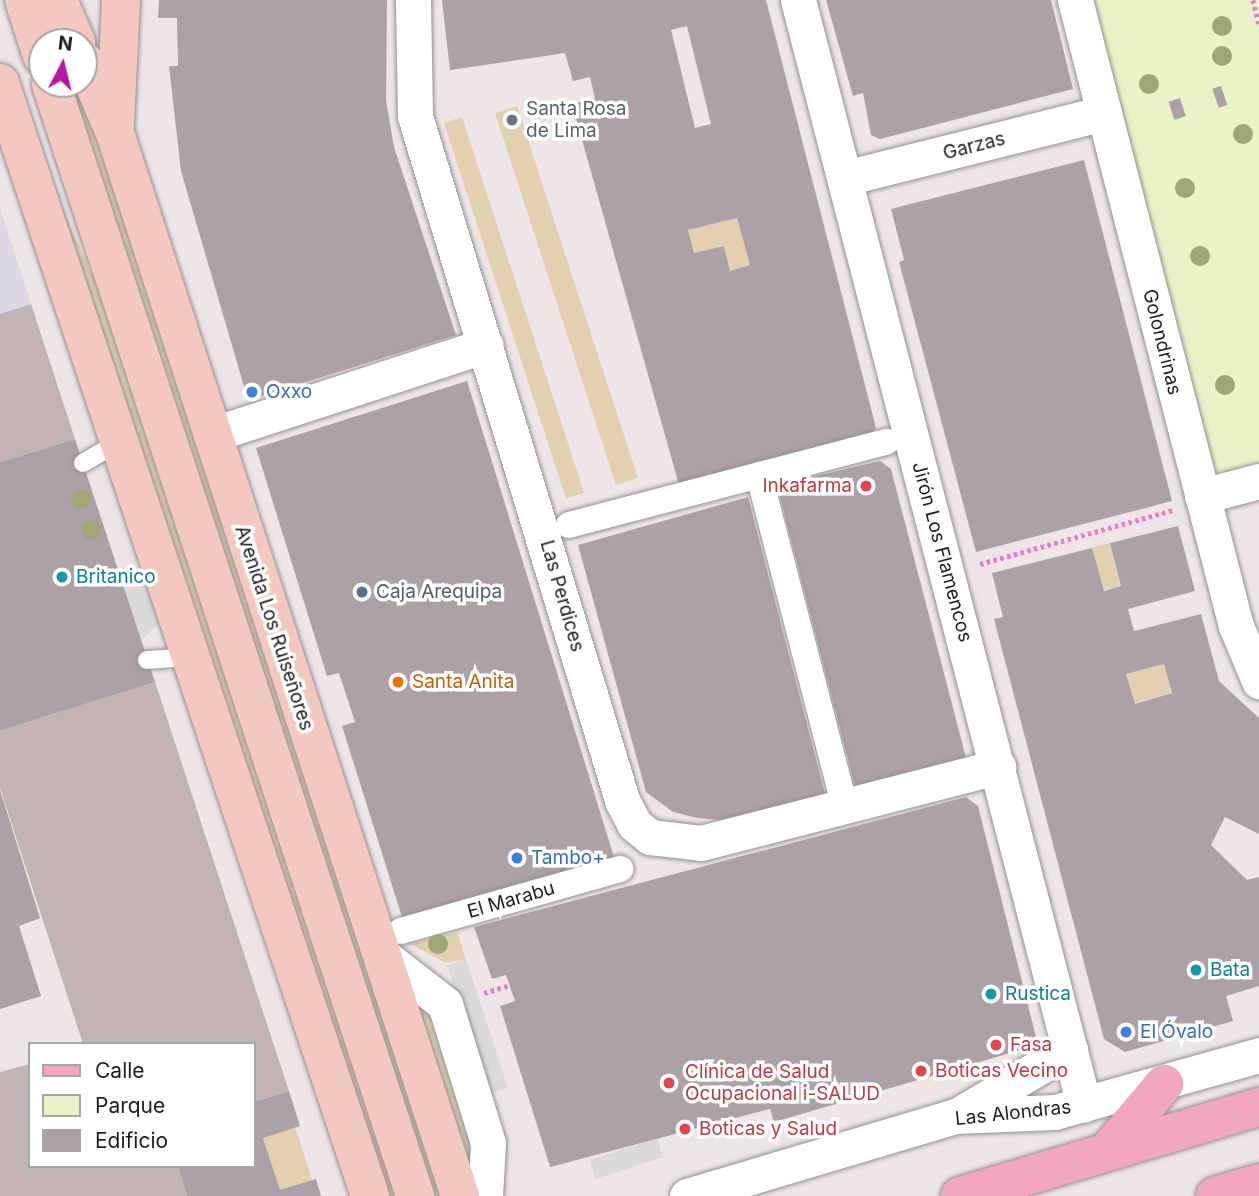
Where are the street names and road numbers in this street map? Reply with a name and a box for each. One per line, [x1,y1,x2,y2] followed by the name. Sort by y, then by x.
[941,127,1007,165] street label: Garzas
[1138,287,1186,397] street label: Golondrinas
[907,459,977,645] street label: Jirón Los Flamencos
[230,523,318,733] street label: Avenida Los Ruiseñores
[535,538,589,654] street label: Las Perdices
[465,877,557,923] street label: El Marabu
[954,1096,1072,1130] street label: Las Alondras

